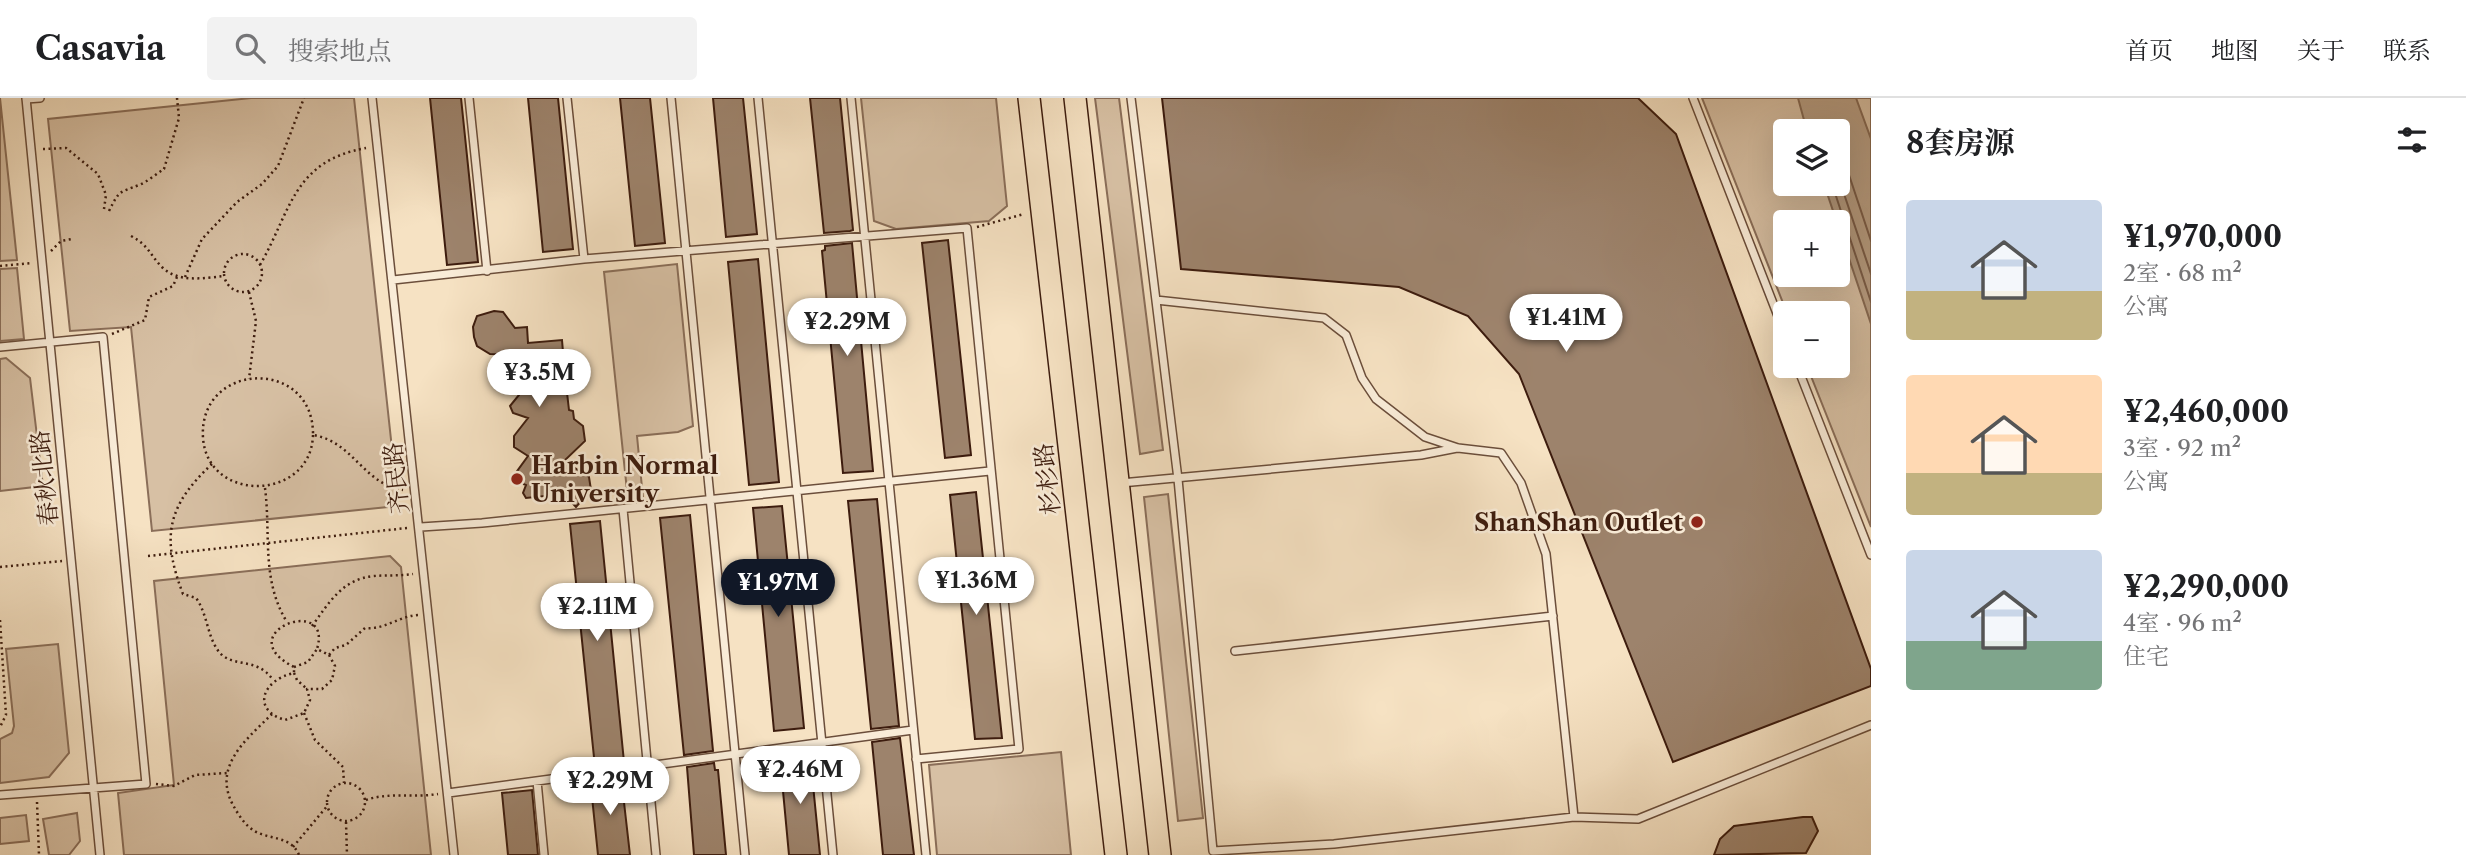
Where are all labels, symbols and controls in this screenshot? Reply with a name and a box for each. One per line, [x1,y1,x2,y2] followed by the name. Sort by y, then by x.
[207,17,697,80] search box
[35,28,165,69] text: Casavia
[231,29,269,67] icon: search
[287,35,391,67] text: 搜索地点
[2125,36,2173,65] text: 首页
[2211,36,2259,65] text: 地图
[2297,36,2345,65] text: 关于
[2383,36,2431,65] text: 联系
[1773,119,1850,378] map controls
[1773,119,1850,196] button: layers
[2393,121,2431,159] icon: filters
[1906,124,2014,161] text: 8套房源
[1773,210,1850,287] button: +
[2123,218,2282,255] text: ¥1,970,000
[1962,228,2046,312] icon: home
[2123,259,2242,287] text: 2室 · 68 m²
[2123,292,2169,320] text: 公寓
[1509,294,1623,354] pin: ¥1.41M
[790,299,904,358] pin: ¥2.29M
[1773,301,1850,378] button: −
[1526,303,1606,331] text: ¥1.41M
[803,307,891,335] text: ¥2.29M
[490,350,588,409] pin: ¥3.5M
[503,358,575,386] text: ¥3.5M
[2123,393,2289,430] text: ¥2,460,000
[1962,403,2046,487] icon: home
[25,429,63,527] street label: 春秋北路
[2123,434,2241,462] text: 3室 · 92 m²
[378,441,414,515] street label: 齐民路
[1028,442,1066,516] street label: 杉杉路
[531,451,719,508] place label: Harbin Normal University
[2123,467,2169,495] text: 公寓
[509,471,525,487] marker: Harbin Normal University
[1474,508,1683,537] place label: ShanShan Outlet
[1689,514,1705,530] marker: ShanShan Outlet
[919,558,1033,617] pin: ¥1.36M
[721,560,835,619] pin: ¥1.97M
[934,566,1018,594] text: ¥1.36M
[737,568,819,596] text: ¥1.97M
[2123,568,2289,605] text: ¥2,290,000
[1962,578,2046,662] icon: home
[540,584,654,643] pin: ¥2.11M
[557,592,637,620] text: ¥2.11M
[2123,609,2242,637] text: 4室 · 96 m²
[2123,642,2169,670] text: 住宅
[743,746,857,806] pin: ¥2.46M
[756,755,844,783] text: ¥2.46M
[553,758,667,817] pin: ¥2.29M
[566,766,654,794] text: ¥2.29M

